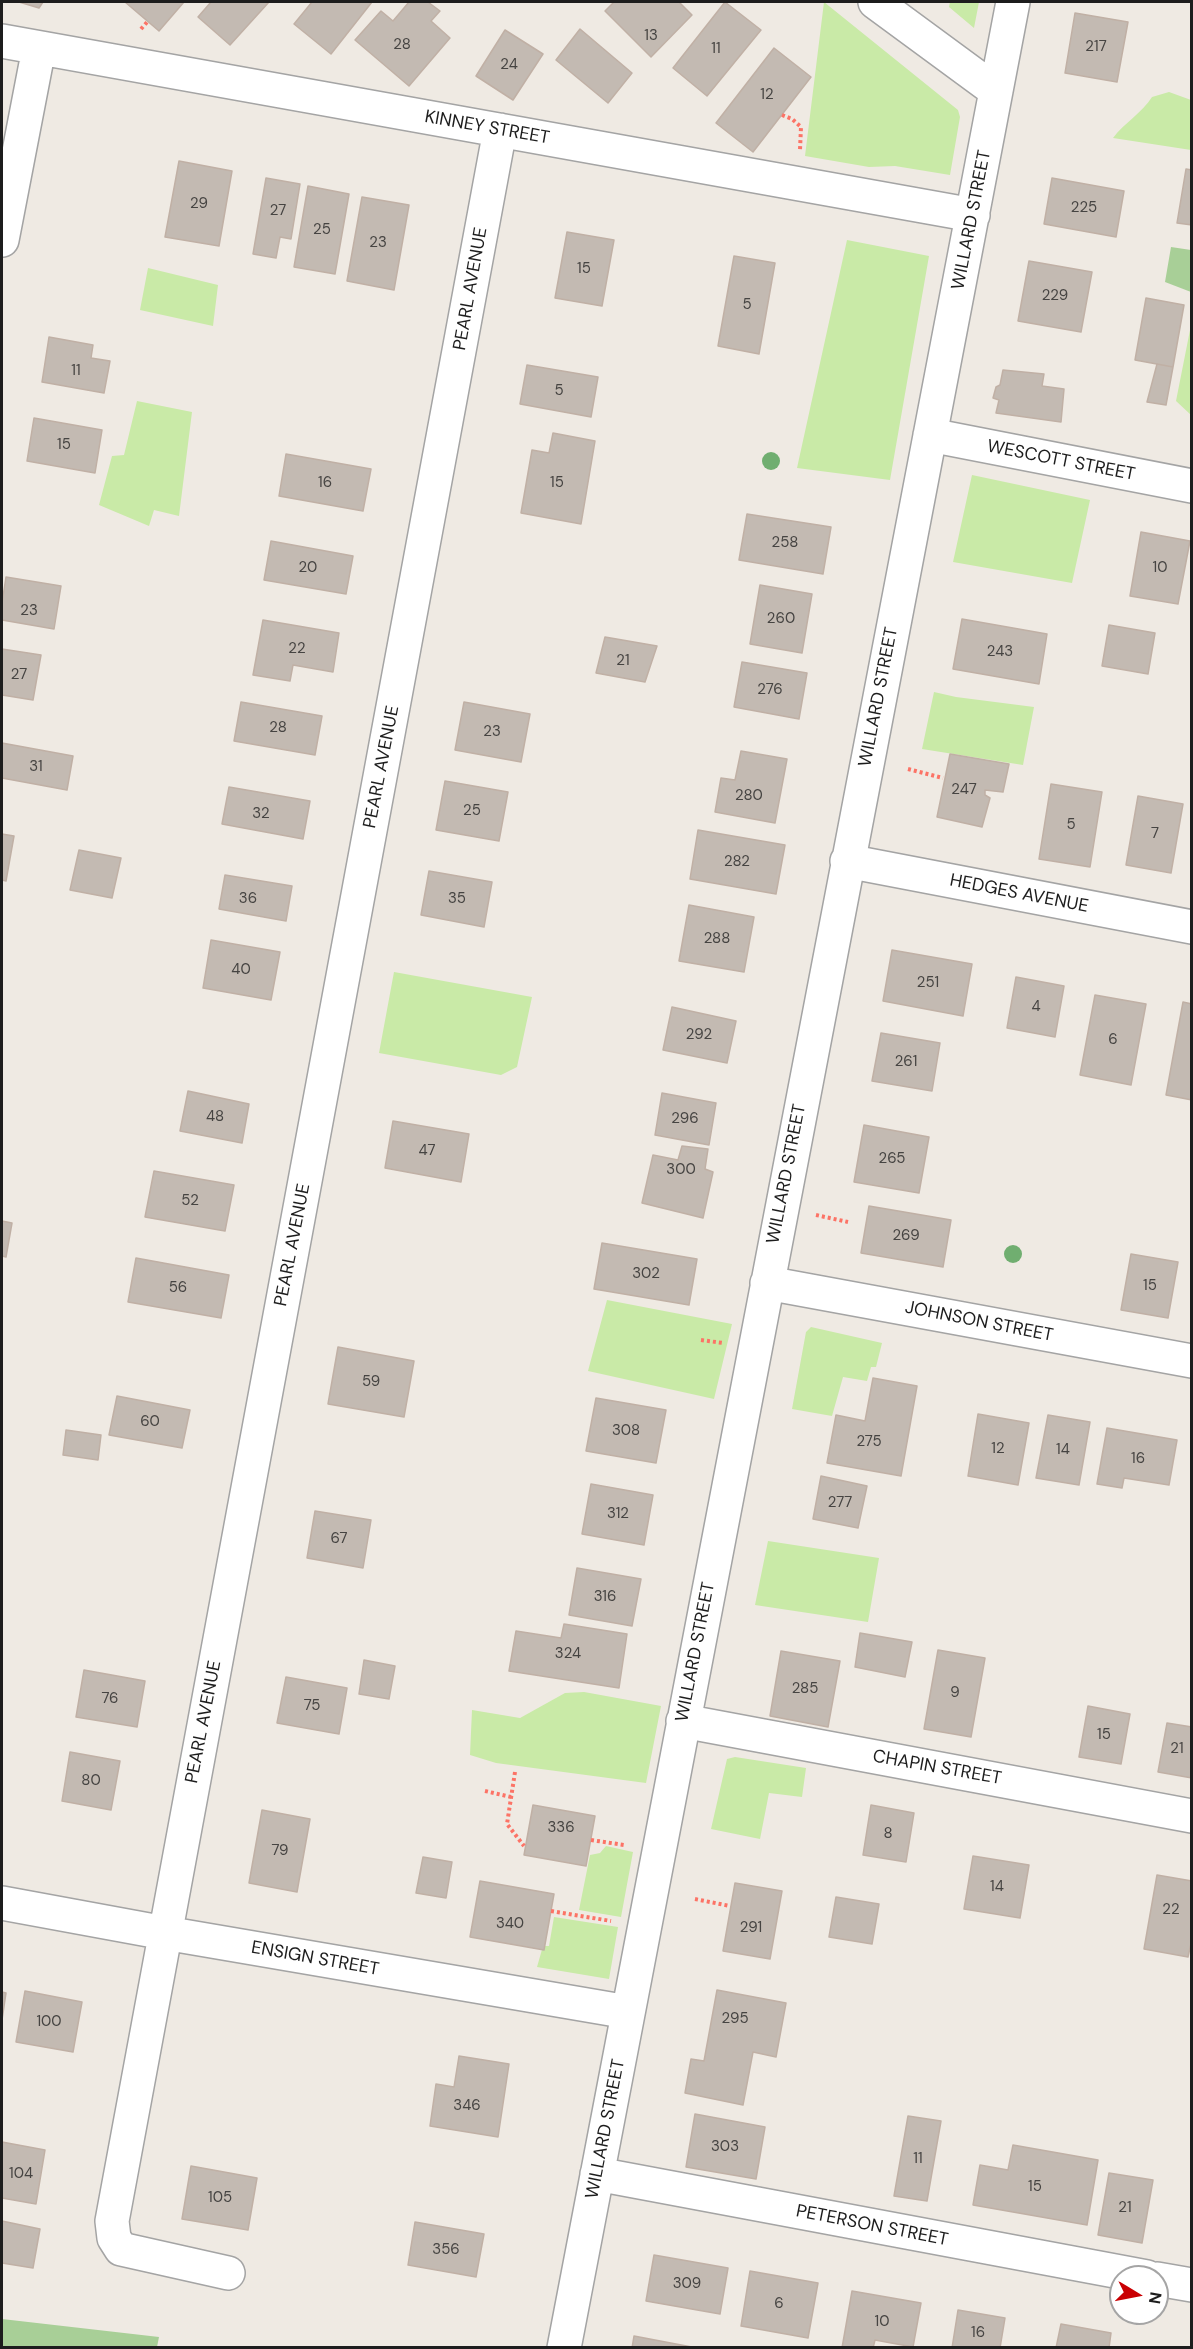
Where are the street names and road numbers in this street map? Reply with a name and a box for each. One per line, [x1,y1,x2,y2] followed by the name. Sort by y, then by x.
[423,106,551,150] street label: KINNEY STREET
[948,148,996,292] street label: WILLARD STREET
[450,226,492,352] street label: PEARL AVENUE
[985,436,1137,486] street label: WESCOTT STREET
[855,625,903,769] street label: WILLARD STREET
[360,704,404,830] street label: PEARL AVENUE
[948,870,1090,918] street label: HEDGES AVENUE
[763,1102,811,1246] street label: WILLARD STREET
[271,1182,315,1308] street label: PEARL AVENUE
[903,1297,1055,1347] street label: JOHNSON STREET
[672,1580,720,1724] street label: WILLARD STREET
[182,1659,226,1785] street label: PEARL AVENUE
[871,1746,1003,1790] street label: CHAPIN STREET
[249,1937,381,1981] street label: ENSIGN STREET
[582,2057,630,2201] street label: WILLARD STREET
[794,2201,950,2251] street label: PETERSON STREET

